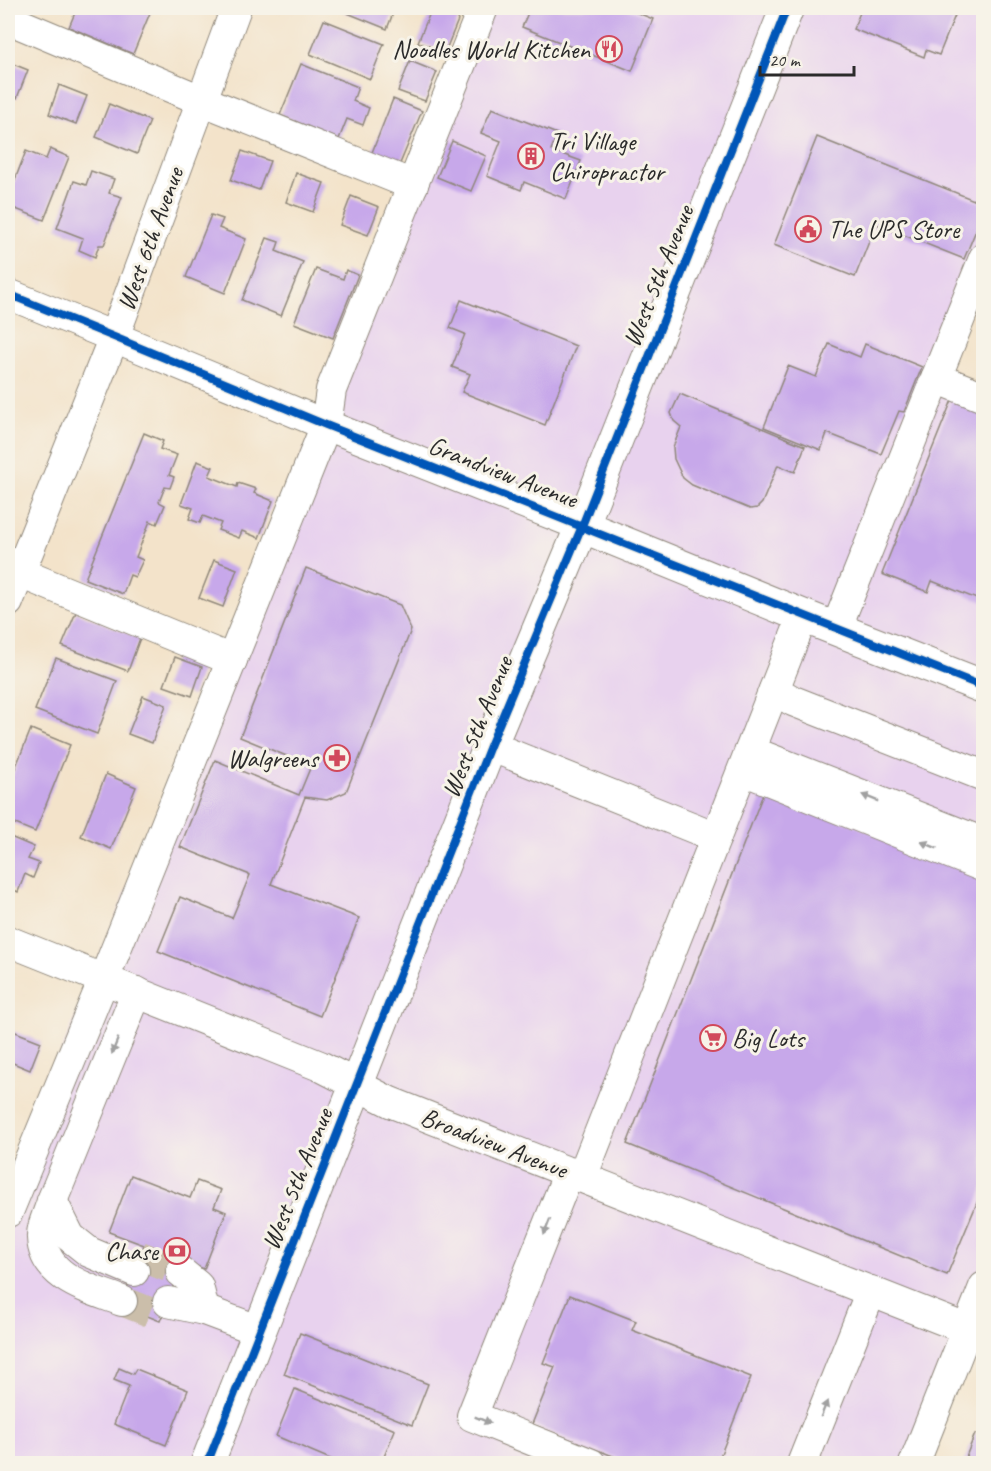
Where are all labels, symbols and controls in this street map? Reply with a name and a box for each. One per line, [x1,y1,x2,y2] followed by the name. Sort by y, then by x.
[392,33,591,66] place label: Noodles World Kitchen
[594,34,624,64] restaurant icon: Noodles World Kitchen
[760,39,854,77] scale bar
[769,49,802,71] text: 20 m
[550,125,666,188] place label: Tri Village Chiropractor
[516,141,546,171] building icon: Tri Village Chiropractor
[109,162,192,315] street label: West 6th Avenue
[615,199,702,351] street label: West 5th Avenue
[828,213,961,246] place label: The UPS Store
[793,214,823,244] public building icon: The UPS Store
[424,429,584,516] street label: Grandview Avenue
[434,650,521,802] street label: West 5th Avenue
[227,742,320,775] place label: Walgreens
[322,743,352,773] pharmacy icon: Walgreens
[861,793,879,803] one-way arrow
[920,840,938,849] one-way arrow
[732,1022,806,1055] place label: Big Lots
[698,1023,728,1053] supermarket icon: Big Lots
[110,1037,120,1055] one-way arrow
[416,1100,574,1187] street label: Broadview Avenue
[254,1102,341,1254] street label: West 5th Avenue
[542,1218,552,1236] one-way arrow
[105,1235,160,1268] place label: Chase
[162,1236,192,1266] bank icon: Chase
[819,1400,829,1418] one-way arrow
[474,1416,492,1425] one-way arrow

